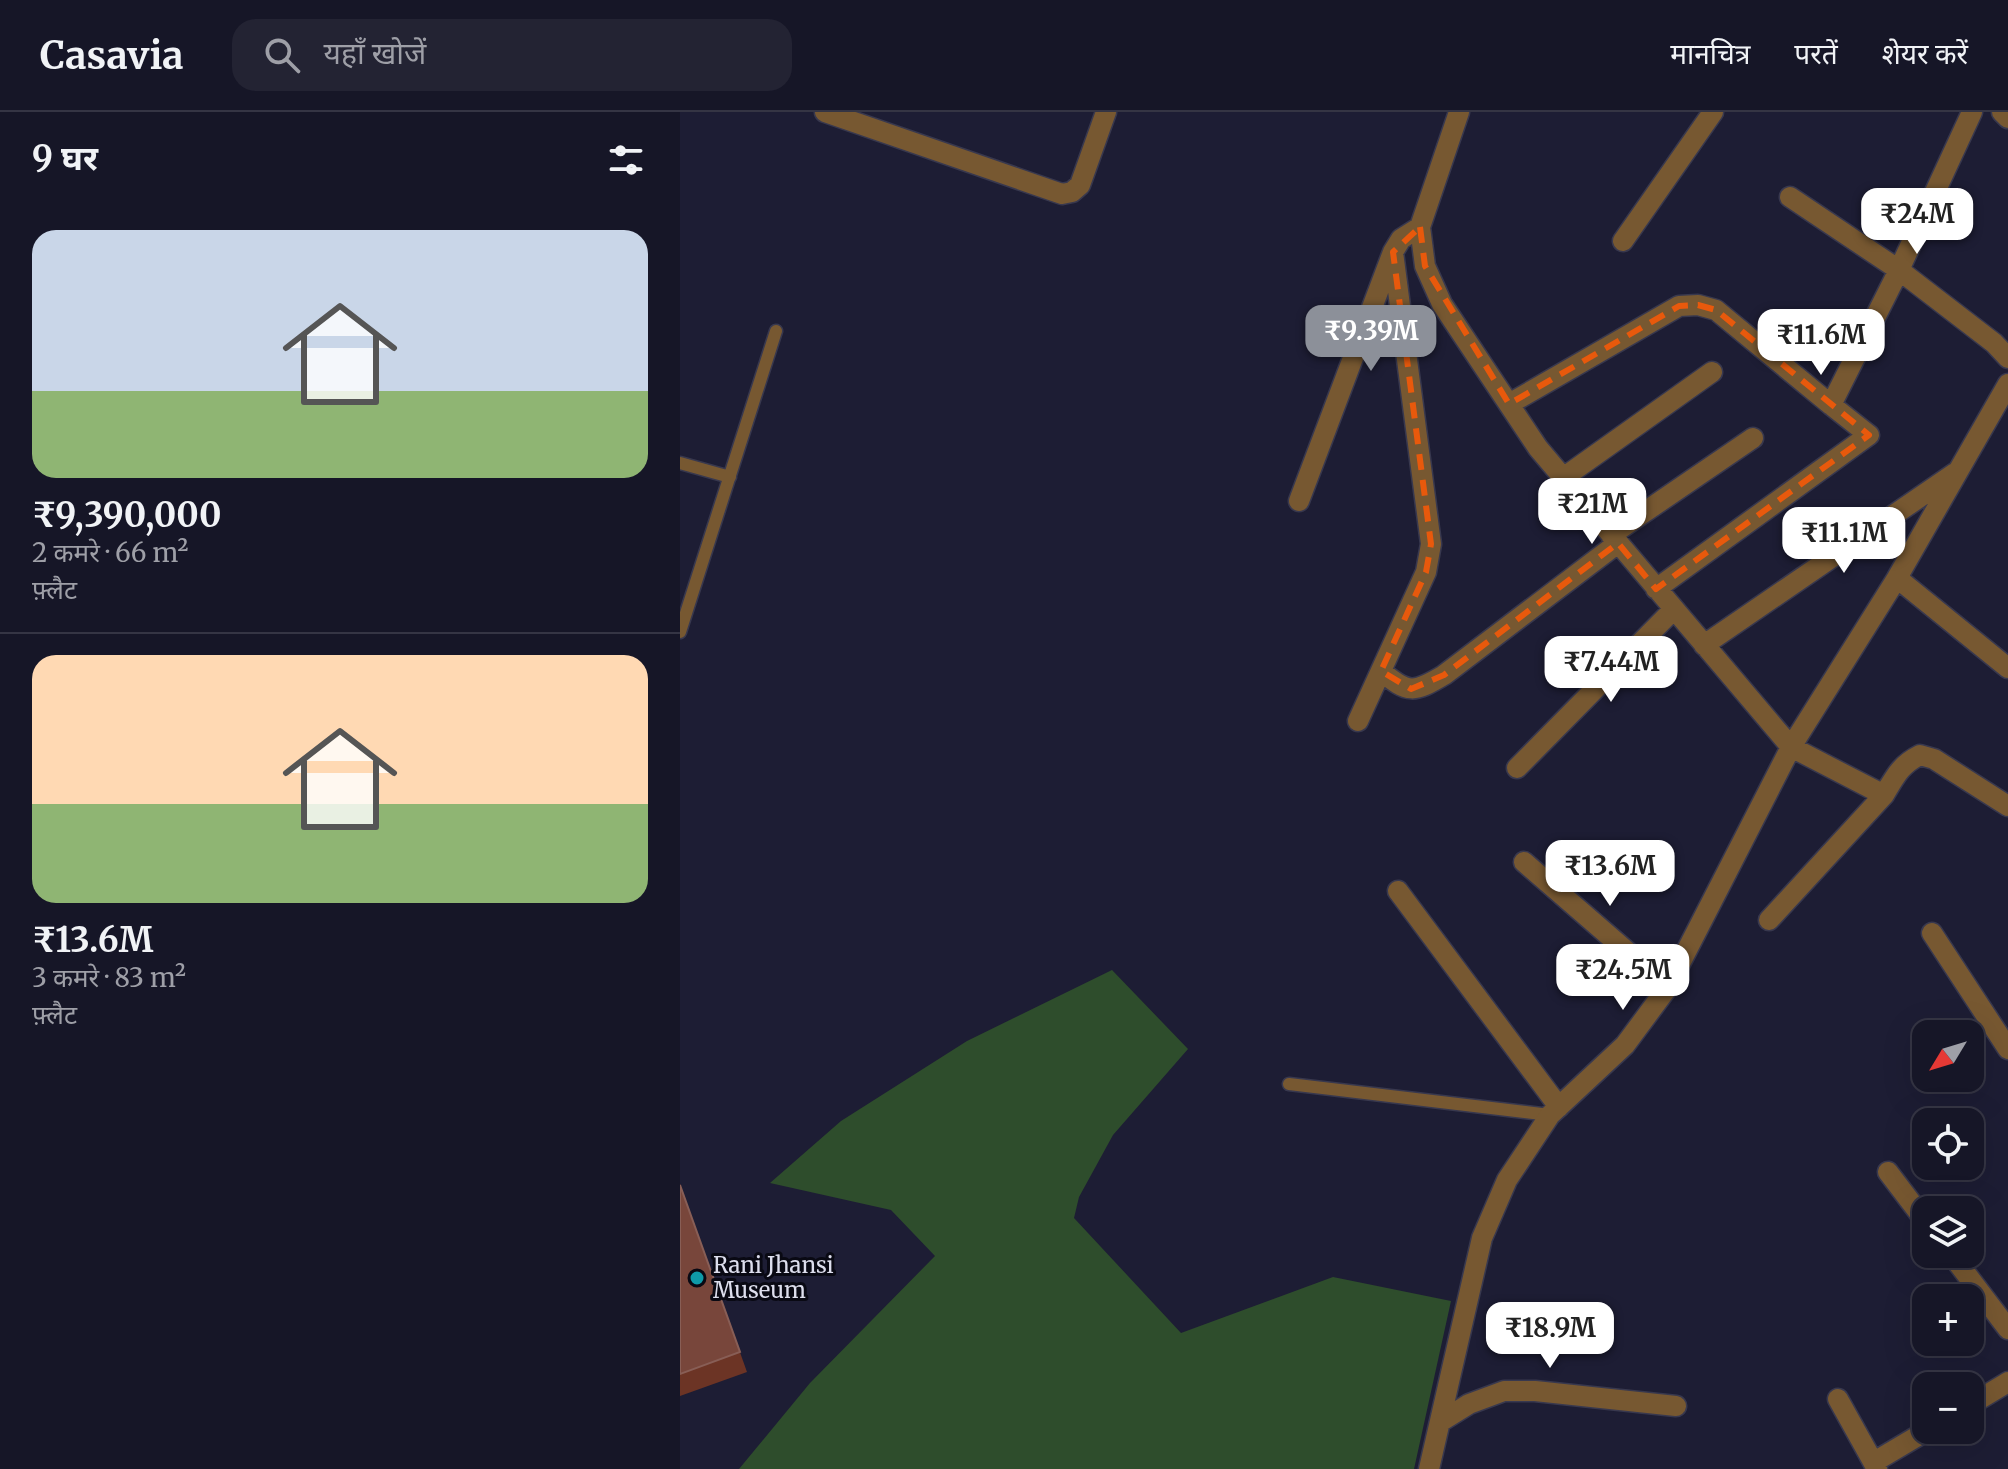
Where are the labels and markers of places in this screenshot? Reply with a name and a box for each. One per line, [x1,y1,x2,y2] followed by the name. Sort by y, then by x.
[1870,188,1964,256] pin: ₹24M
[1306,305,1436,373] pin: ₹9.39M
[1756,309,1886,377] pin: ₹11.6M
[1545,478,1639,546] pin: ₹21M
[1779,507,1909,575] pin: ₹11.1M
[1546,636,1676,704] pin: ₹7.44M
[1545,840,1675,908] pin: ₹13.6M
[1558,944,1688,1012] pin: ₹24.5M
[713,1251,834,1304] place label: Rani Jhansi Museum
[688,1269,706,1287] marker: Rani Jhansi Museum
[1485,1302,1615,1370] pin: ₹18.9M

